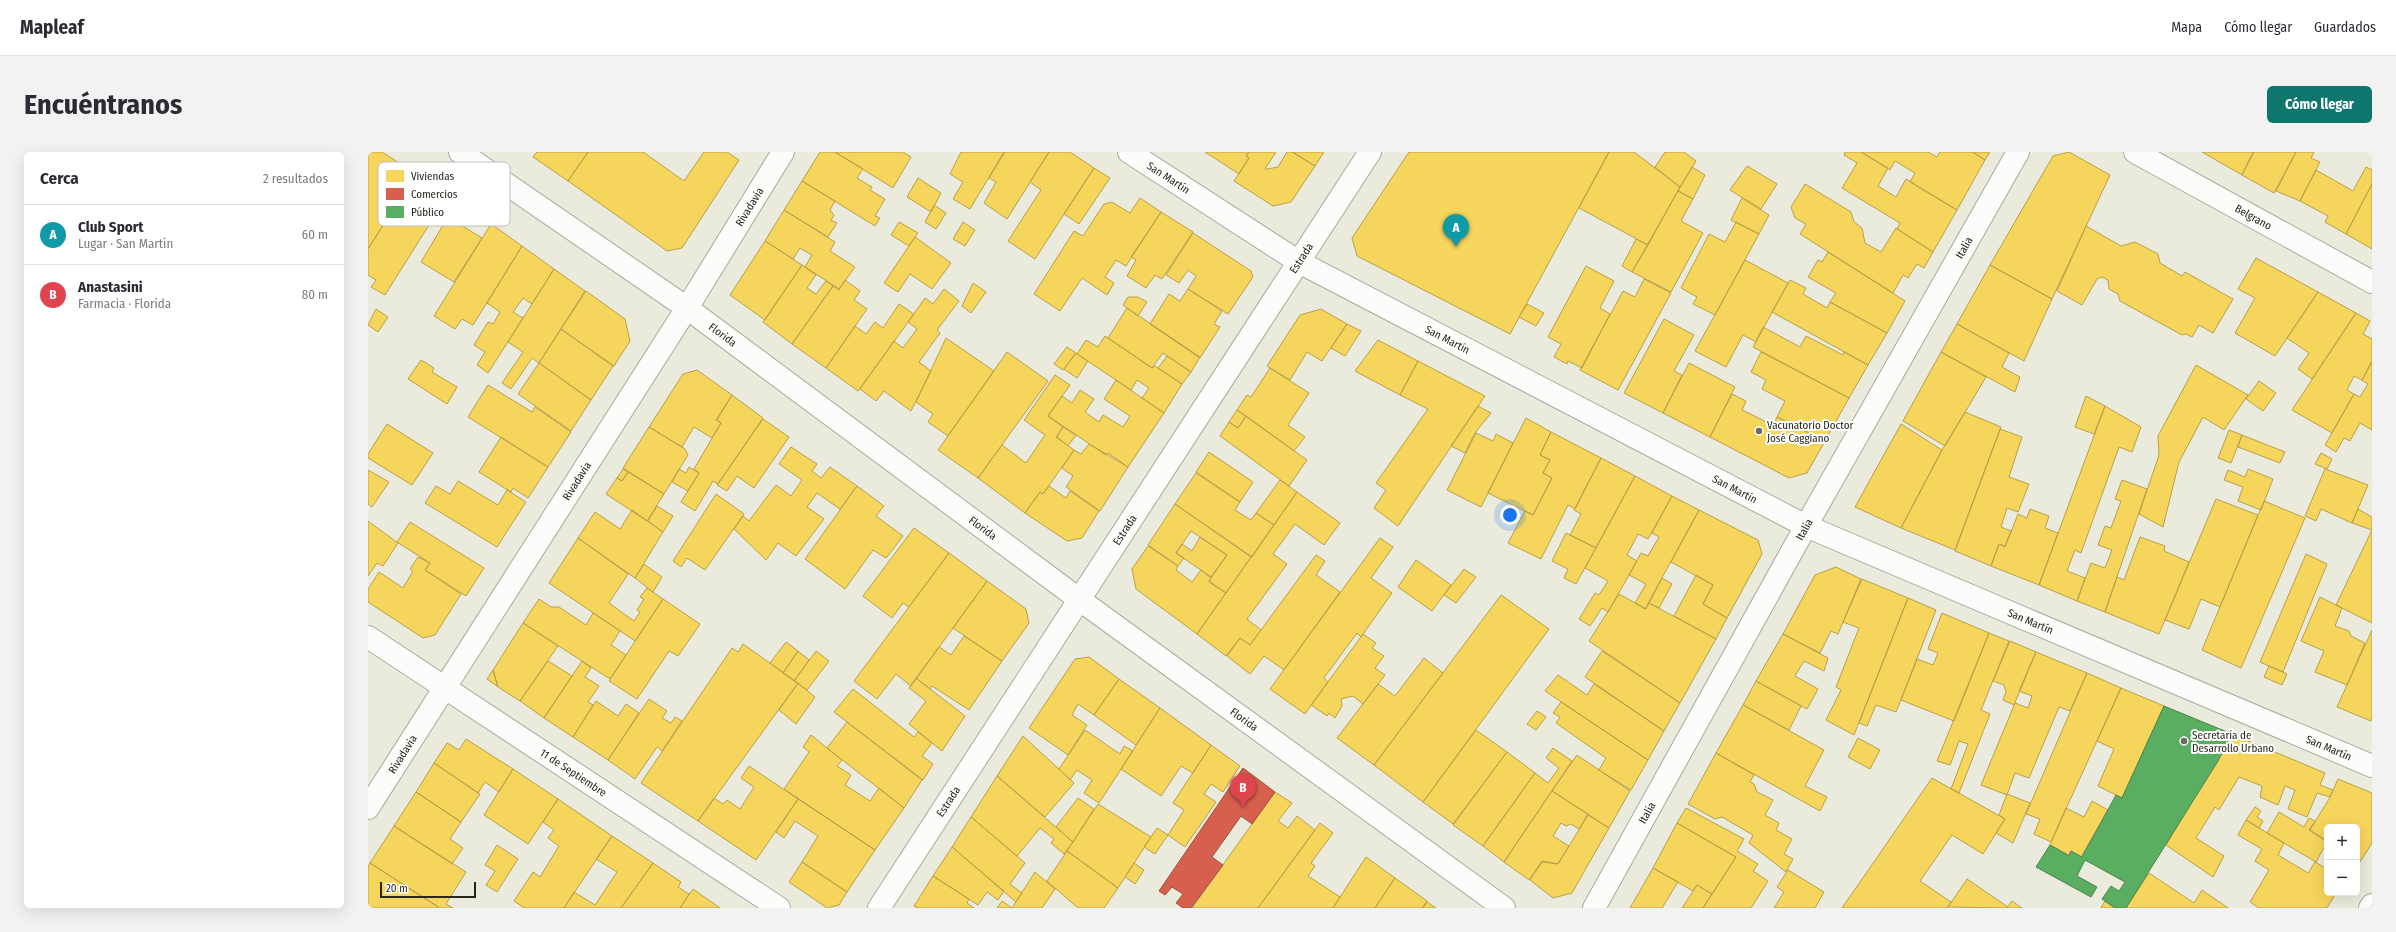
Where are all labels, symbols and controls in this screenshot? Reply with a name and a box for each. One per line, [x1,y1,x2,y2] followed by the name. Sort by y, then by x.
[20,16,84,39] text: Mapleaf
[2171,19,2202,36] text: Mapa
[2224,19,2292,36] text: Cómo llegar
[2314,19,2376,36] text: Guardados
[2267,86,2372,123] button: Cómo llegar
[24,88,182,121] text: Encuéntranos
[1145,159,1192,196] street label: San Martín
[378,162,510,226] legend
[40,168,79,189] text: Cerca
[411,170,454,183] text: Viviendas
[263,171,328,186] text: 2 resultados
[732,185,766,229] street label: Rivadavia
[411,188,458,201] text: Comercios
[2233,202,2274,232] street label: Belgrano
[411,206,444,219] text: Público
[1443,214,1469,247] pin: A
[78,218,144,236] text: Club Sport
[49,227,57,242] text: A
[302,227,328,242] text: 60 m
[1953,234,1975,261] street label: Italia
[78,236,173,251] text: Lugar · San Martín
[1287,240,1316,276] street label: Estrada
[78,278,143,296] text: Anastasini
[49,287,57,302] text: B
[302,287,328,302] text: 80 m
[78,296,171,311] text: Farmacia · Florida
[706,320,739,349] street label: Florida
[1423,322,1472,356] street label: San Martín
[1767,419,1853,445] place label: Vacunatorio Doctor José Caggiano
[1754,426,1764,436] marker: Vacunatorio Doctor José Caggiano
[560,459,594,503] street label: Rivadavia
[1710,472,1759,506] street label: San Martín
[1500,505,1520,525] your location
[1110,512,1139,547] street label: Estrada
[966,513,999,542] street label: Florida
[1793,516,1815,543] street label: Italia
[2006,606,2055,637] street label: San Martín
[1228,705,1261,734] street label: Florida
[2192,729,2274,755] place label: Secretaría de Desarrollo Urbano
[385,732,420,776] street label: Rivadavia
[2304,732,2354,763] street label: San Martín
[2179,736,2189,746] marker: Secretaría de Desarrollo Urbano
[538,746,609,799] street label: 11 de Septiembre
[1230,774,1256,807] pin: B
[934,784,963,819] street label: Estrada
[1636,800,1658,826] street label: Italia
[2324,824,2360,896] map controls
[2324,824,2360,860] button: +
[2324,860,2360,896] button: −
[380,880,476,899] scale bar
[386,882,408,895] text: 20 m

